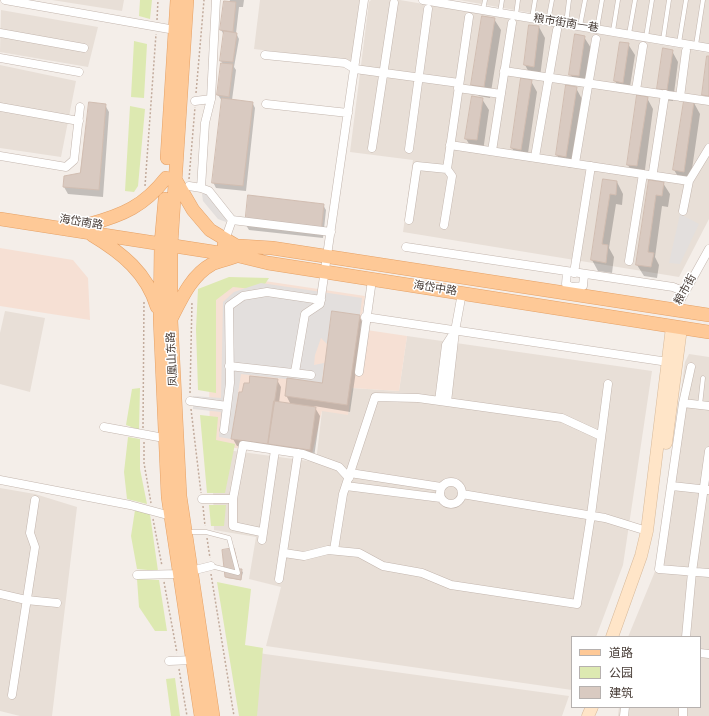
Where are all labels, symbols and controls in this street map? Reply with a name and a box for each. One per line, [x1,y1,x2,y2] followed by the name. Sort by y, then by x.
[532,12,600,36] street label: 粮市街南一巷
[58,213,104,233] street label: 海岱南路
[672,272,700,308] street label: 粮市街
[412,279,458,299] street label: 海岱中路
[165,331,181,387] street label: 凤凰山东路
[571,636,701,708] legend
[609,645,633,662] text: 道路
[609,665,633,682] text: 公园
[609,685,633,702] text: 建筑

